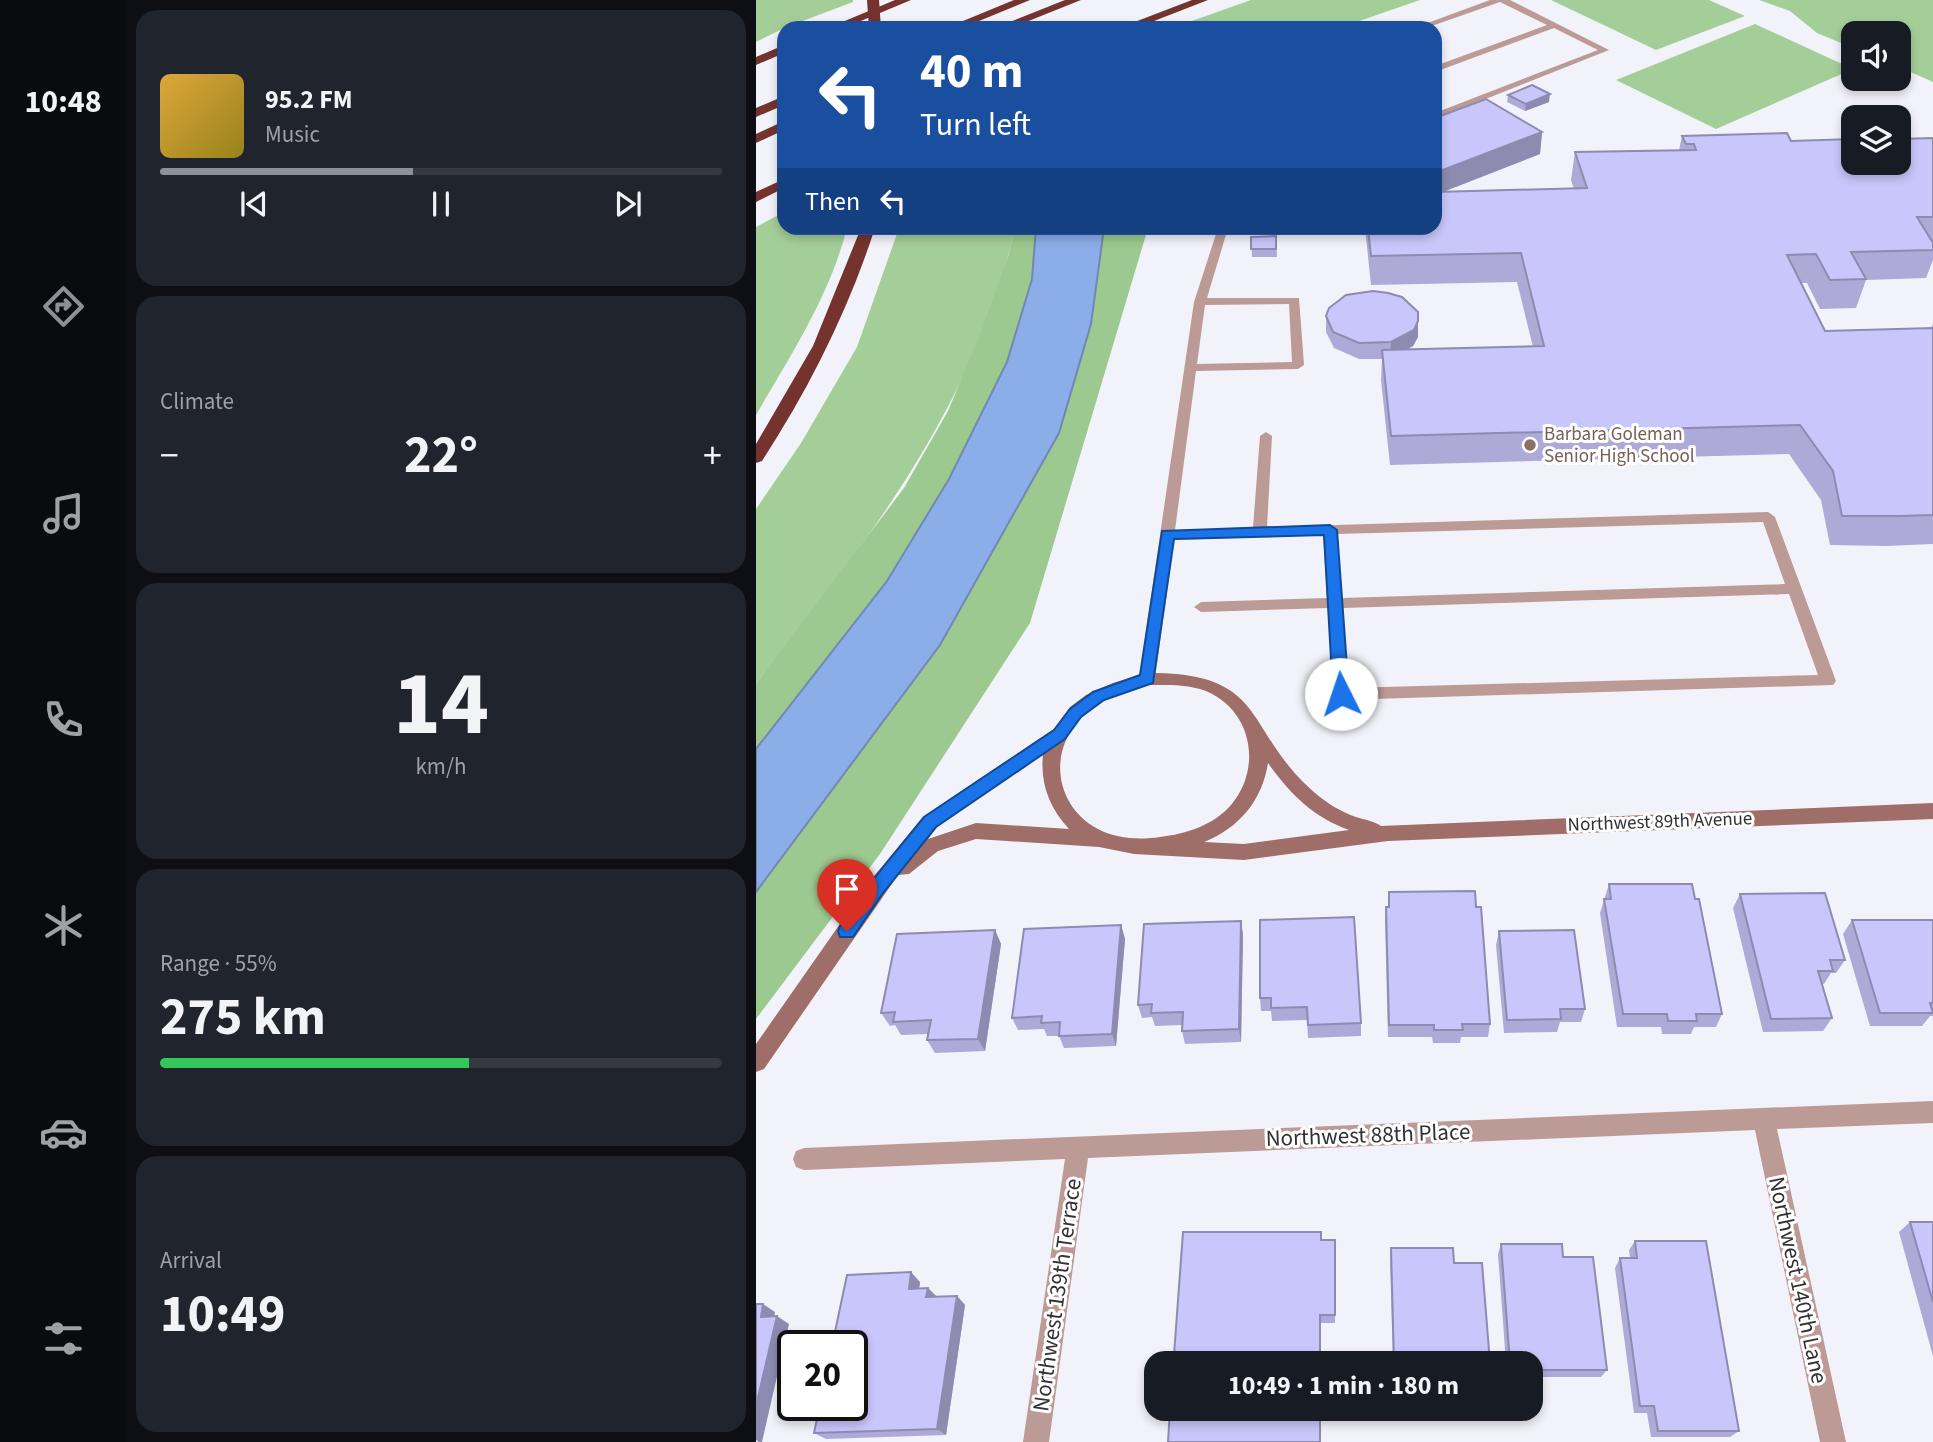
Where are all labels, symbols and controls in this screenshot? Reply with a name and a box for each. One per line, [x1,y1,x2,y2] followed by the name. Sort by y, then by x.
[1841,21,1911,175] map controls
[1841,21,1911,91] button: sound
[920,37,1024,107] text: 40 m
[805,49,896,140] icon: left
[24,79,102,125] text: 10:48
[265,81,353,118] text: 95.2 FM
[920,102,1031,148] text: Turn left
[1841,105,1911,175] button: layers
[265,118,320,151] text: Music
[874,182,912,220] icon: left
[805,183,860,220] text: Then
[235,185,273,223] icon: previous
[422,185,460,223] icon: pause
[609,185,647,223] icon: next
[39,282,88,331] icon: directions
[160,385,234,418] text: Climate
[404,419,478,493] text: 22°
[1544,421,1695,470] place label: Barbara Goleman Senior High School
[160,429,179,483] text: −
[703,429,722,483] text: +
[1522,437,1538,453] marker: Barbara Goleman Senior High School
[39,489,88,538] icon: music
[393,640,489,769] text: 14
[1304,657,1378,731] position arrow
[39,695,88,744] icon: phone
[415,750,467,783] text: km/h
[1567,805,1753,839] street label: Northwest 89th Avenue
[817,859,877,931] pin
[828,870,866,908] icon: arrive
[39,901,88,950] icon: climate
[160,947,277,980] text: Range · 55%
[160,981,326,1055] text: 275 km
[39,1108,88,1157] icon: car
[1265,1115,1471,1155] street label: Northwest 88th Place
[1760,1173,1836,1387] street label: Northwest 140th Lane
[1024,1176,1090,1414] street label: Northwest 139th Terrace
[160,1244,222,1277] text: Arrival
[160,1278,285,1352] text: 10:49
[39,1314,88,1363] icon: filters
[777,1330,868,1421] speed limit sign: 20
[1228,1367,1459,1404] text: 10:49 · 1 min · 180 m

